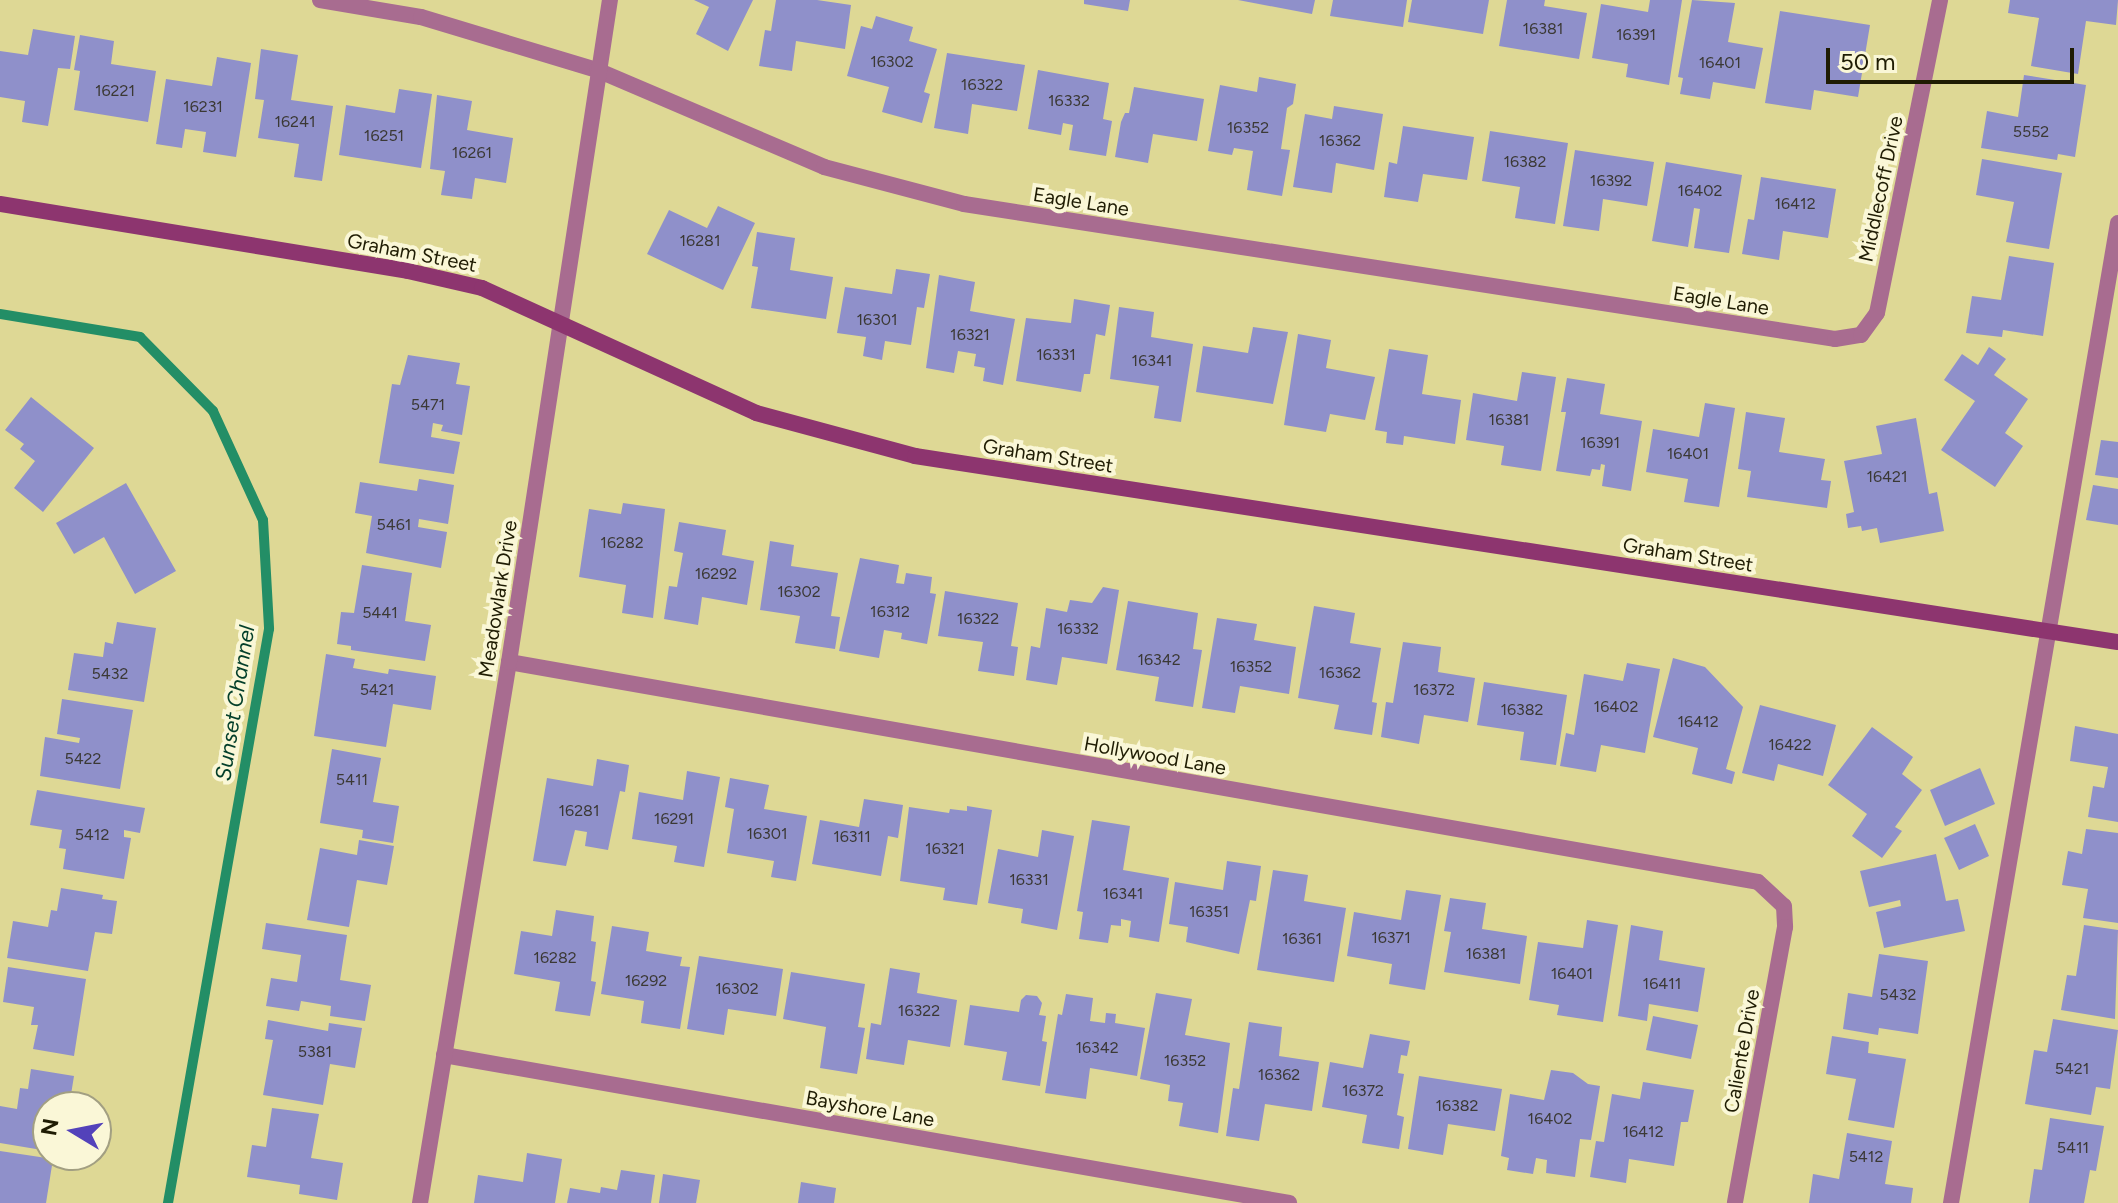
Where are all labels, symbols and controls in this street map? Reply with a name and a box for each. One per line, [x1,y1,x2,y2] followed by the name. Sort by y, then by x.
[1523,19,1563,39] house number: 16381
[1616,25,1656,45] house number: 16391
[1830,32,2078,82] scale bar
[1840,47,1896,76] text: 50 m
[870,52,914,72] house number: 16302
[1699,53,1741,73] house number: 16401
[961,75,1003,95] house number: 16322
[95,81,135,101] house number: 16221
[1048,91,1090,111] house number: 16332
[183,97,223,117] house number: 16231
[274,112,316,132] house number: 16241
[1854,114,1908,264] street label: Middlecoff Drive
[1227,118,1269,138] house number: 16352
[2013,122,2049,142] house number: 5552
[364,126,404,146] house number: 16251
[1319,131,1361,151] house number: 16362
[452,143,492,163] house number: 16261
[1503,152,1547,172] house number: 16382
[1590,171,1632,191] house number: 16392
[1678,181,1722,201] house number: 16402
[1031,183,1131,221] street label: Eagle Lane
[1774,194,1816,214] house number: 16412
[345,229,479,277] street label: Graham Street
[679,231,721,251] house number: 16281
[1671,282,1771,320] street label: Eagle Lane
[856,310,898,330] house number: 16301
[950,325,990,345] house number: 16321
[1036,345,1076,365] house number: 16331
[1132,351,1172,371] house number: 16341
[411,395,445,415] house number: 5471
[1489,410,1529,430] house number: 16381
[1580,433,1620,453] house number: 16391
[981,434,1115,478] street label: Graham Street
[1667,444,1709,464] house number: 16401
[1866,467,1908,487] house number: 16421
[377,515,411,535] house number: 5461
[474,519,522,679] street label: Meadowlark Drive
[600,533,644,553] house number: 16282
[1621,533,1755,577] street label: Graham Street
[695,564,737,584] house number: 16292
[777,582,821,602] house number: 16302
[870,602,910,622] house number: 16312
[362,603,398,623] house number: 5441
[957,609,999,629] house number: 16322
[1057,619,1099,639] house number: 16332
[210,623,260,783] water label: Sunset Channel
[1137,650,1181,670] house number: 16342
[1230,657,1272,677] house number: 16352
[1319,663,1361,683] house number: 16362
[92,664,128,684] house number: 5432
[360,680,394,700] house number: 5421
[1413,680,1455,700] house number: 16372
[1594,697,1638,717] house number: 16402
[1500,700,1544,720] house number: 16382
[1677,712,1719,732] house number: 16412
[1082,732,1228,780] street label: Hollywood Lane
[1768,735,1812,755] house number: 16422
[64,749,102,769] house number: 5422
[336,770,368,790] house number: 5411
[558,801,600,821] house number: 16281
[654,809,694,829] house number: 16291
[746,824,788,844] house number: 16301
[75,825,109,845] house number: 5412
[833,827,871,847] house number: 16311
[925,839,965,859] house number: 16321
[1009,870,1049,890] house number: 16331
[1103,884,1143,904] house number: 16341
[1189,902,1229,922] house number: 16351
[1371,928,1411,948] house number: 16371
[1282,929,1322,949] house number: 16361
[1466,944,1506,964] house number: 16381
[533,948,577,968] house number: 16282
[1551,964,1593,984] house number: 16401
[625,971,667,991] house number: 16292
[1643,974,1681,994] house number: 16411
[715,979,759,999] house number: 16302
[1880,985,1916,1005] house number: 5432
[1719,987,1765,1115] street label: Caliente Drive
[898,1001,940,1021] house number: 16322
[1075,1038,1119,1058] house number: 16342
[298,1042,332,1062] house number: 5381
[1164,1051,1206,1071] house number: 16352
[2055,1059,2089,1079] house number: 5421
[1258,1065,1300,1085] house number: 16362
[1342,1081,1384,1101] house number: 16372
[804,1086,936,1132] street label: Bayshore Lane
[32,1091,112,1171] north arrow
[1435,1096,1479,1116] house number: 16382
[1528,1109,1572,1129] house number: 16402
[35,1116,65,1138] text: N
[1622,1122,1664,1142] house number: 16412
[2057,1138,2089,1158] house number: 5411
[1849,1147,1883,1167] house number: 5412

